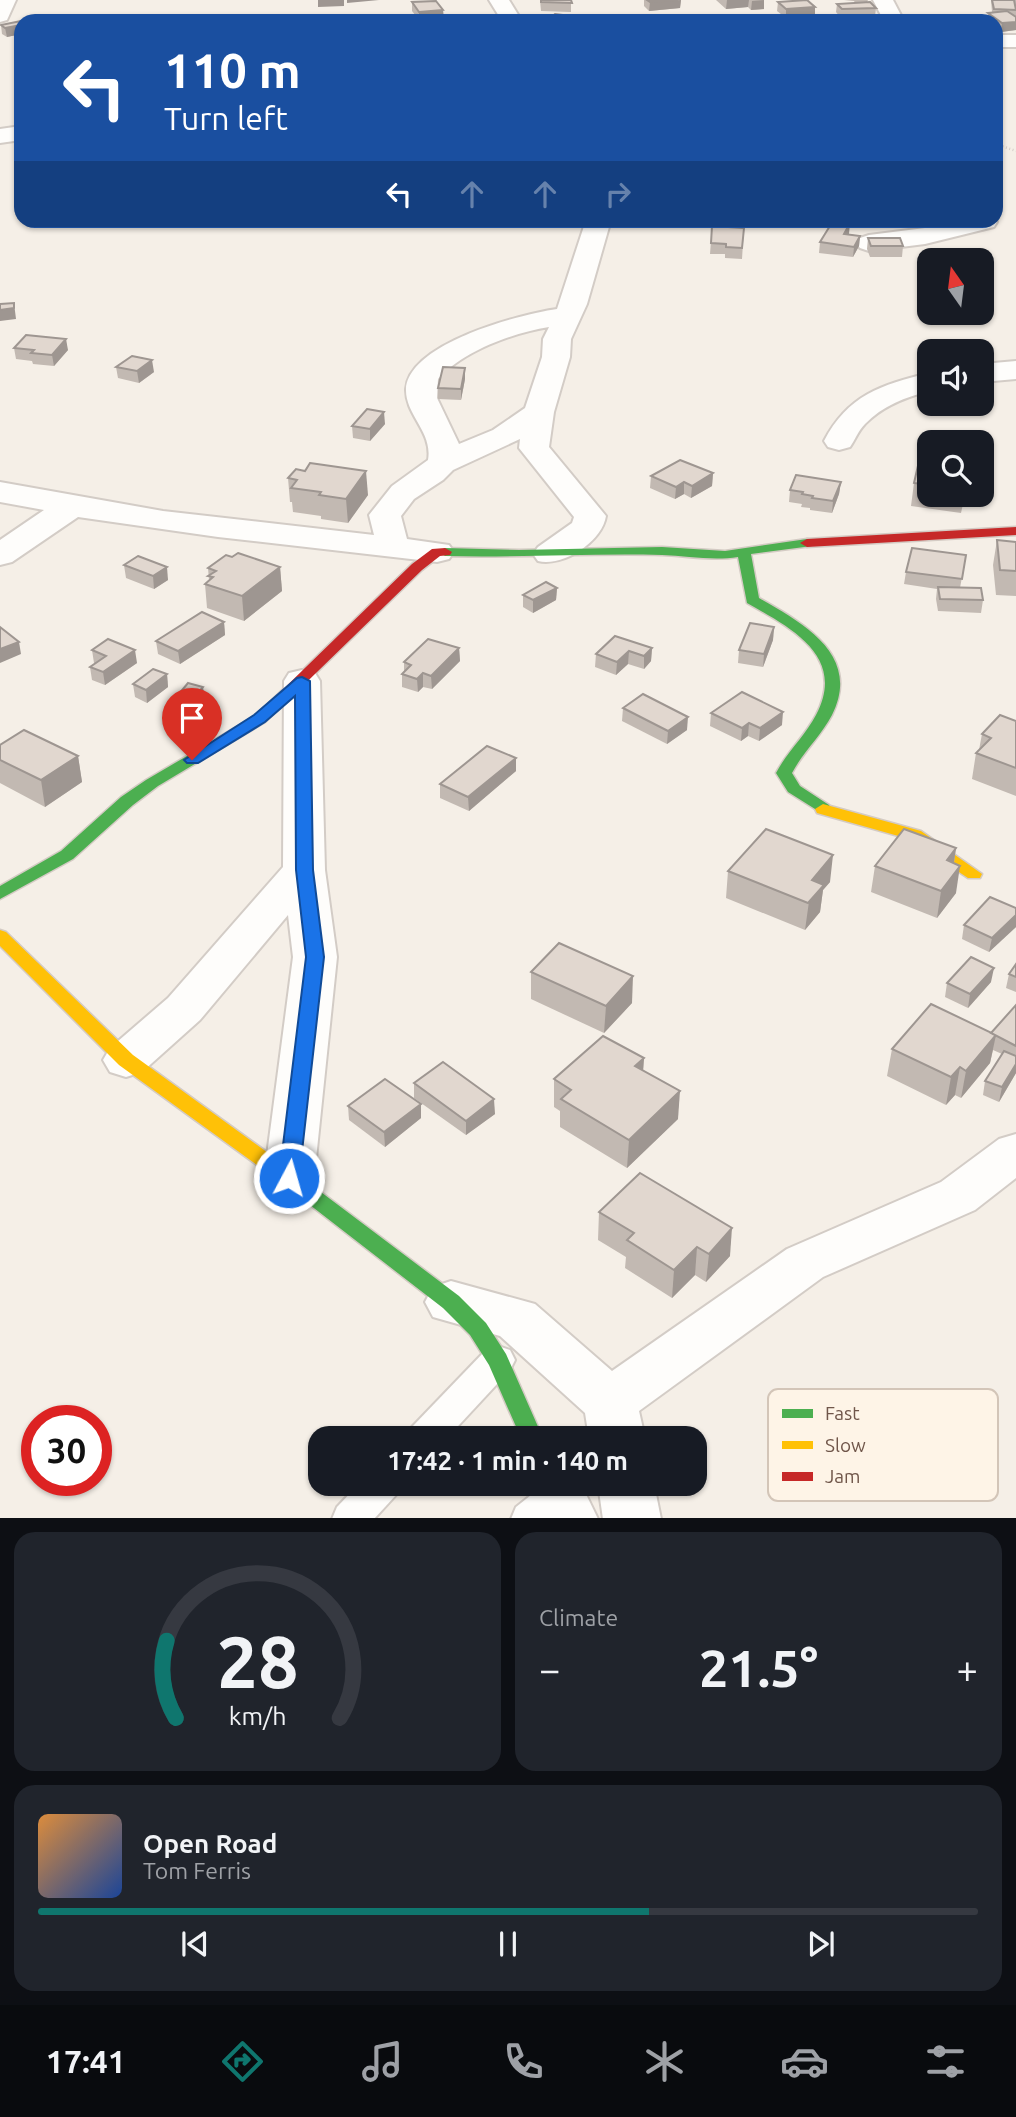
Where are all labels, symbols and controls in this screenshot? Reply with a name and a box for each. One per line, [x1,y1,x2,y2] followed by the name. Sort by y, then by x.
[49,42,140,133] icon: left
[164,42,301,97] text: 110 m
[164,100,288,136] text: Turn left
[380,175,418,213] icon: left
[453,175,491,213] icon: ahead
[526,175,564,213] icon: ahead
[599,175,637,213] icon: right
[917,248,994,326] north arrow
[917,248,994,507] map controls
[917,339,994,416] button: sound
[917,430,994,507] button: search
[162,688,222,760] pin
[173,699,211,737] icon: arrive
[252,1141,326,1215] position arrow
[768,1389,998,1501] legend
[825,1402,860,1424] text: Fast
[21,1405,112,1496] speed limit sign: 30
[825,1434,866,1456] text: Slow
[387,1446,628,1475] text: 17:42 · 1 min · 140 m
[825,1465,861,1487] text: Jam
[539,1605,618,1630] text: Climate
[216,1620,299,1702] text: 28
[699,1639,818,1697] text: 21.5°
[539,1648,560,1690] text: −
[957,1648,978,1690] text: +
[229,1701,286,1729] text: km/h
[143,1829,277,1858] text: Open Road
[143,1858,251,1883] text: Tom Ferris
[176,1925,214,1963] icon: previous
[489,1925,527,1963] icon: pause
[802,1925,840,1963] icon: next
[218,2037,267,2086] icon: directions
[358,2037,407,2086] icon: music
[499,2037,548,2086] icon: phone
[640,2037,689,2086] icon: climate
[780,2037,829,2086] icon: car
[921,2037,970,2086] icon: filters
[46,2043,126,2079] text: 17:41

